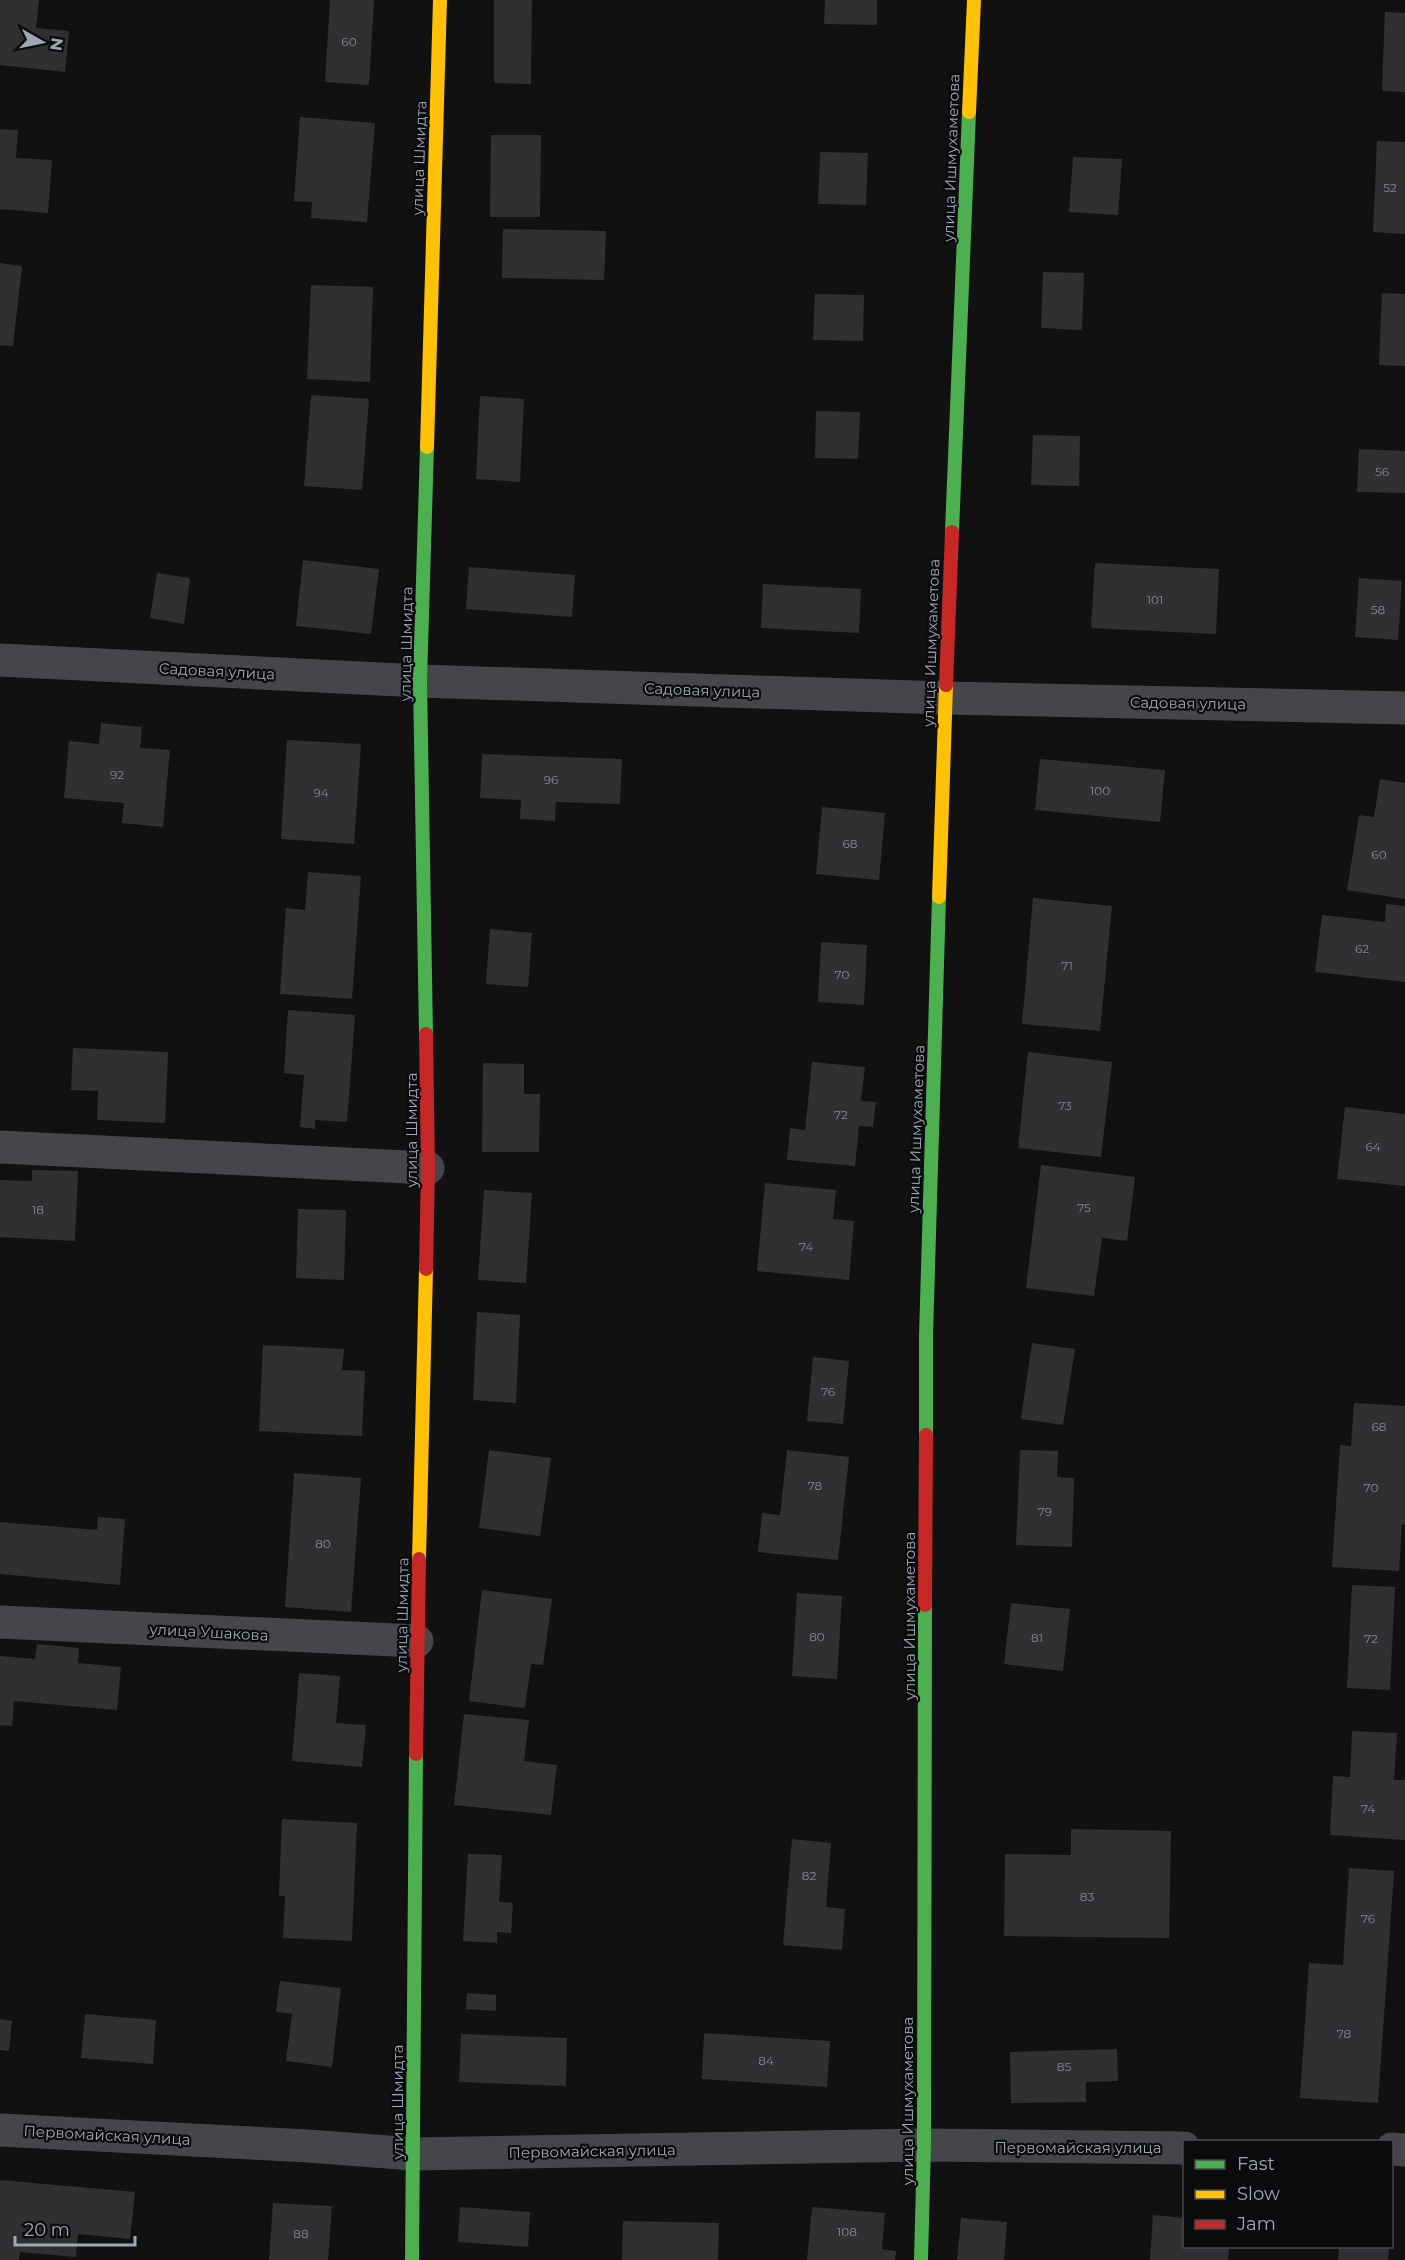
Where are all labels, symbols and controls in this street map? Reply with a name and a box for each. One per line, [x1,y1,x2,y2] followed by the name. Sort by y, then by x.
[12,12,72,72] north arrow
[341,34,357,49] house number: 60
[46,36,67,52] text: N
[939,74,963,243] street label: улица Ишмухаметова
[407,100,431,217] street label: улица Шмидта
[1383,180,1397,195] house number: 52
[1375,464,1389,479] house number: 56
[919,559,943,728] street label: улица Ишмухаметова
[395,586,417,703] street label: улица Шмидта
[1147,592,1163,607] house number: 101
[1371,602,1386,617] house number: 58
[158,658,276,684] street label: Садовая улица
[644,678,760,702] street label: Садовая улица
[1130,692,1246,714] street label: Садовая улица
[110,767,124,782] house number: 92
[544,772,558,787] house number: 96
[1090,783,1110,798] house number: 100
[313,785,329,800] house number: 94
[843,836,858,851] house number: 68
[1371,847,1387,862] house number: 60
[1355,941,1369,956] house number: 62
[1061,958,1073,973] house number: 71
[835,967,849,982] house number: 70
[904,1045,928,1214] street label: улица Ишмухаметова
[402,1073,421,1188] street label: улица Шмидта
[1058,1098,1072,1113] house number: 73
[834,1107,848,1122] house number: 72
[1365,1139,1381,1154] house number: 64
[1077,1200,1091,1215] house number: 75
[32,1202,44,1217] house number: 18
[799,1239,813,1254] house number: 74
[821,1384,835,1399] house number: 76
[1372,1419,1387,1434] house number: 68
[808,1478,823,1493] house number: 78
[1364,1480,1378,1495] house number: 70
[1038,1504,1052,1519] house number: 79
[900,1532,919,1701] street label: улица Ишмухаметова
[315,1536,331,1551] house number: 80
[391,1557,413,1674] street label: улица Шмидта
[148,1619,269,1645] street label: улица Ушакова
[809,1629,825,1644] house number: 80
[1031,1630,1043,1645] house number: 81
[1364,1631,1378,1646] house number: 72
[1361,1801,1375,1816] house number: 74
[802,1868,816,1883] house number: 82
[1080,1889,1094,1904] house number: 83
[1361,1911,1375,1926] house number: 76
[898,2017,917,2186] street label: улица Ишмухаметова
[1337,2026,1352,2041] house number: 78
[388,2045,407,2160] street label: улица Шмидта
[758,2053,774,2068] house number: 84
[1057,2059,1071,2074] house number: 85
[23,2121,191,2149] street label: Первомайская улица
[994,2138,1162,2157] street label: Первомайская улица
[508,2140,676,2162] street label: Первомайская улица
[1183,2140,1393,2248] legend
[1237,2153,1275,2175] text: Fast
[1237,2183,1280,2205] text: Slow
[15,2209,135,2247] scale bar
[1236,2213,1276,2235] text: Jam
[24,2219,70,2241] text: 20 m
[837,2224,857,2239] house number: 108
[293,2226,309,2241] house number: 88

